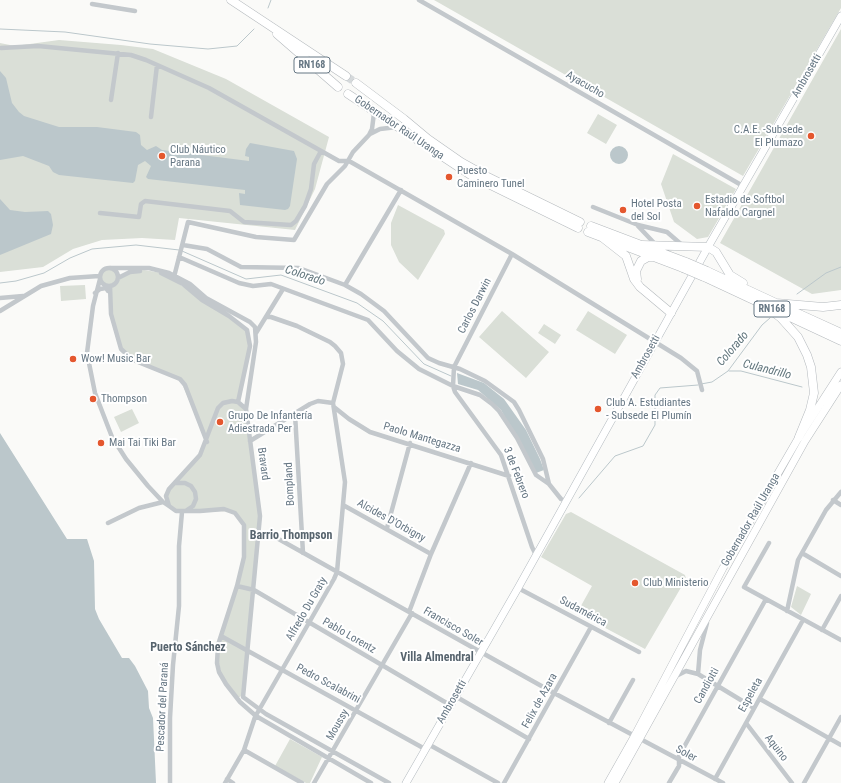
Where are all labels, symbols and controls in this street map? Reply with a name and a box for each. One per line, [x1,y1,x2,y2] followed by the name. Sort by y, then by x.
[789,52,825,100] street label: Ambrosetti
[294,57,330,73] road number: RN168
[563,69,607,101] street label: Ayacucho
[352,93,446,163] street label: Gobernador Raúl Uranga
[734,123,803,149] place label: C.A.E. -Subsede El Plumazo
[806,131,816,141] marker: C.A.E. -Subsede El Plumazo
[170,143,226,169] place label: Club Náutico Parana
[157,151,167,161] marker: Club Náutico Parana
[457,164,525,190] place label: Puesto Caminero Tunel
[444,172,454,182] marker: Puesto Caminero Tunel
[705,193,785,219] place label: Estadio de Softbol Nafaldo Cargnel
[631,197,682,223] place label: Hotel Posta del Sol
[692,201,702,211] marker: Estadio de Softbol Nafaldo Cargnel
[618,205,628,215] marker: Hotel Posta del Sol
[283,263,327,289] water label: Colorado
[455,276,495,336] street label: Carlos Darwin
[754,301,790,317] road number: RN168
[714,329,752,369] water label: Colorado
[629,333,663,381] street label: Ambrosetti
[81,352,151,366] place label: Wow! Music Bar
[68,354,78,364] marker: Wow! Music Bar
[741,357,793,383] water label: Culandrillo
[101,392,147,406] place label: Thompson
[88,394,98,404] marker: Thompson
[606,396,692,422] place label: Club A. Estudiantes - Subsede El Plumín
[593,404,603,414] marker: Club A. Estudiantes - Subsede El Plumín
[228,409,312,435] place label: Grupo De Infantería Adiestrada Per
[215,417,225,427] marker: Grupo De Infantería Adiestrada Per
[382,420,462,456] street label: Paolo Mantegazza
[109,436,176,450] place label: Mai Tai Tiki Bar
[96,438,106,448] marker: Mai Tai Tiki Bar
[500,445,532,501] street label: 3 de Febrero
[254,447,272,481] street label: Bravard
[282,462,298,506] street label: Bompland
[719,471,783,569] street label: Gobernador Raúl Uranga
[355,497,427,545] street label: Alcides D'Orbigny
[250,529,332,543] district label: Barrio Thompson
[284,575,330,643] street label: Alfredo Du Graty
[643,576,709,590] place label: Club Ministerio
[630,578,640,588] marker: Club Ministerio
[557,594,609,630] street label: Sudamérica
[421,605,485,649] street label: Francisco Soler
[320,615,378,657] street label: Pablo Lorentz
[150,641,226,655] district label: Puerto Sánchez
[400,651,474,665] district label: Villa Almendral
[154,662,172,752] street label: Pescador del Paraná
[294,662,362,706] street label: Pedro Scalabrini
[692,666,722,706] street label: Candiotti
[519,671,561,731] street label: Felix de Azara
[736,676,766,714] street label: Espeleta
[434,678,470,726] street label: Ambrosetti
[324,707,352,743] street label: Moussy
[761,732,791,764] street label: Aquino
[673,743,699,765] street label: Soler

